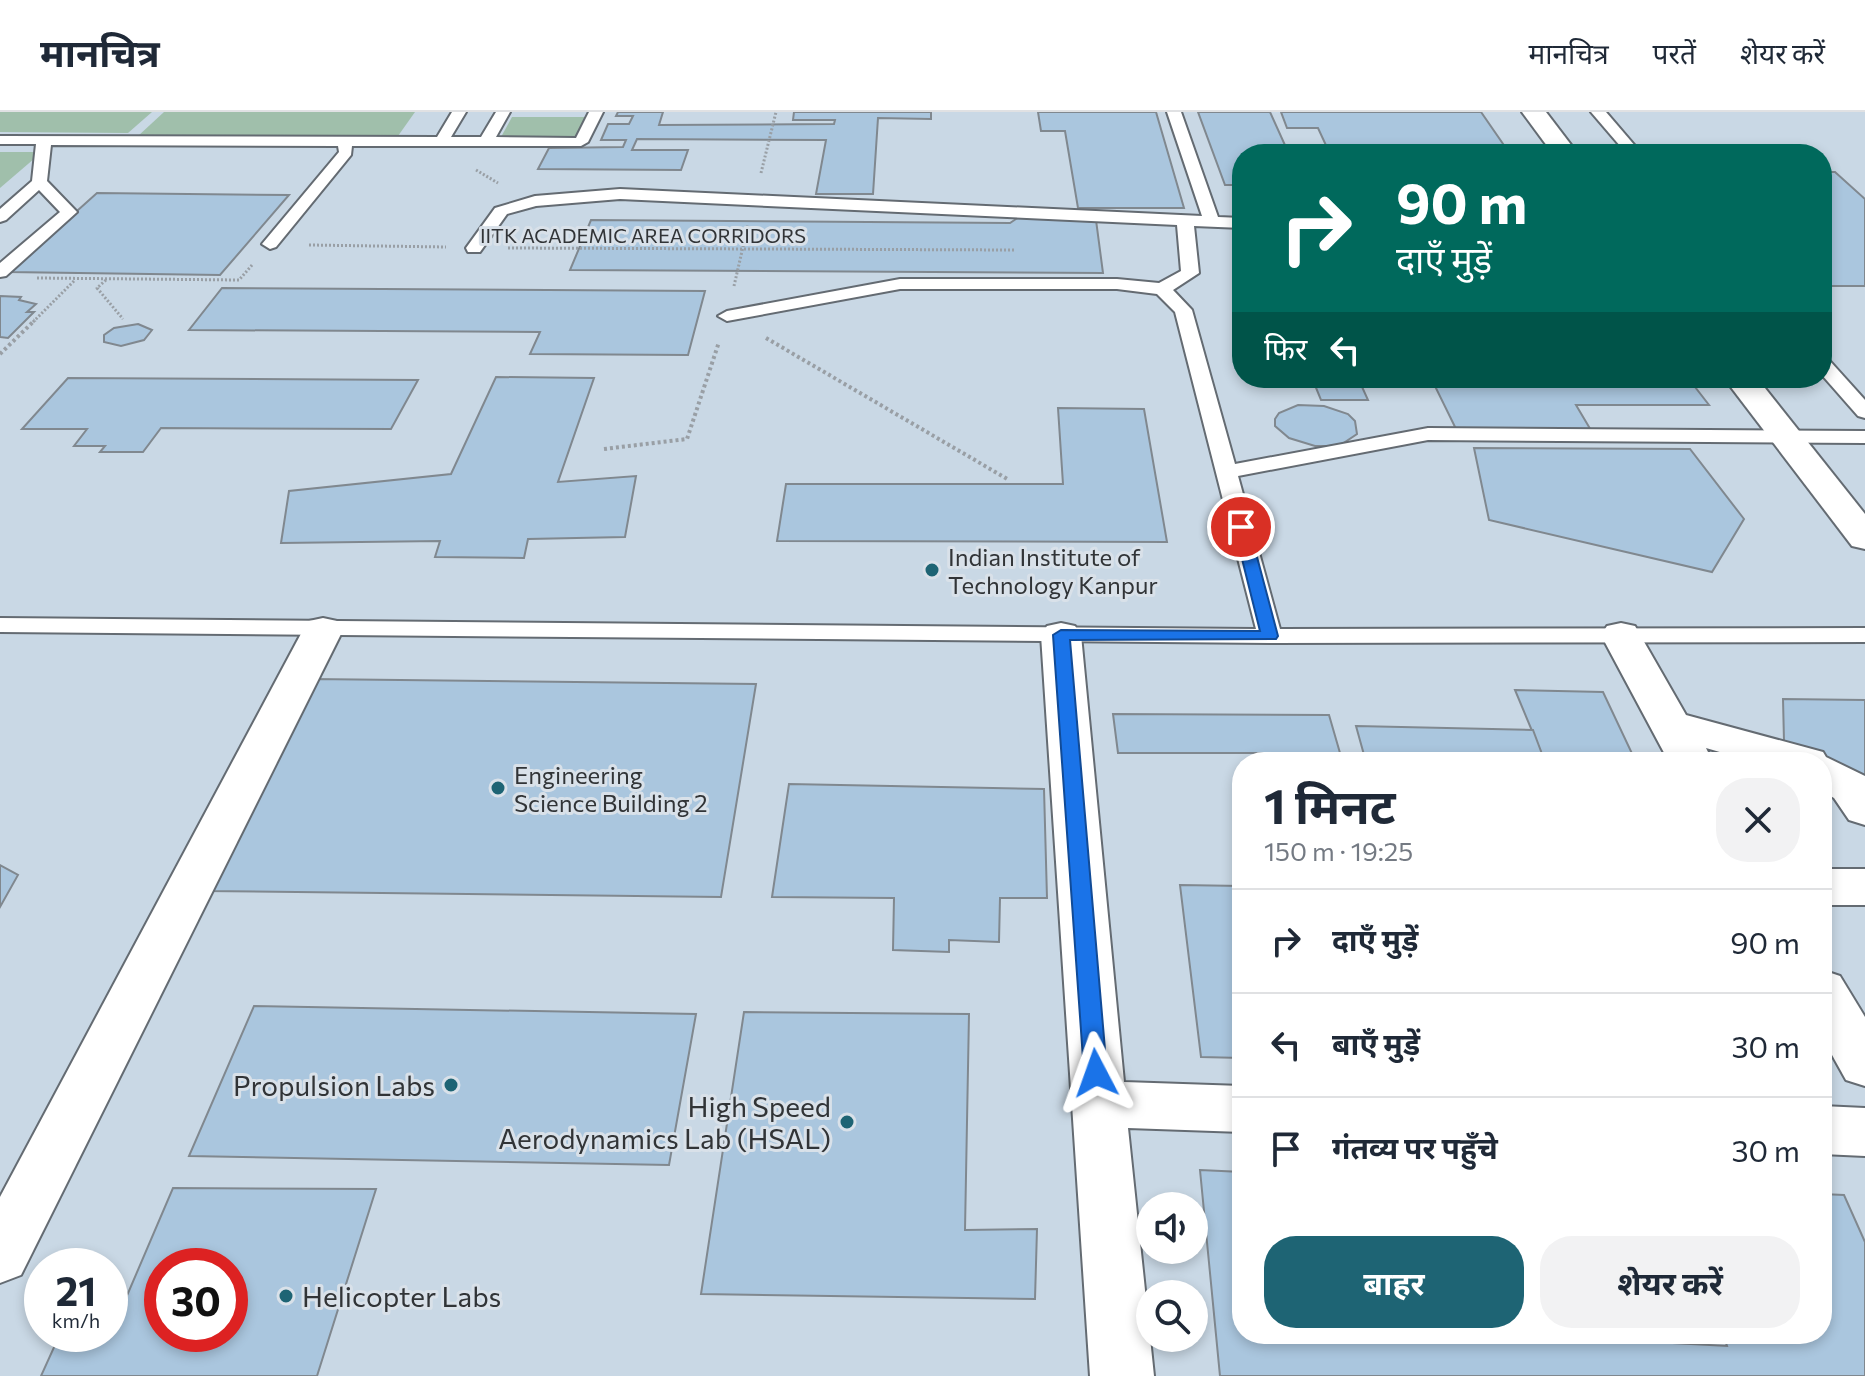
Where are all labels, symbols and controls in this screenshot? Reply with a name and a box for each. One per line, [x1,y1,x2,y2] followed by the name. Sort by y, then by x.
[40,28,160,75] text: मानचित्र
[1529,36,1609,70] text: मानचित्र
[1653,36,1696,70] text: परतें
[1740,36,1825,70] text: शेयर करें
[1396,167,1527,236] text: 90 m
[1264,176,1368,280] icon: right
[480,223,806,247] street label: IITK ACADEMIC AREA CORRIDORS
[1396,236,1492,280] text: दाएँ मुड़ें
[1323,328,1367,372] icon: left
[1264,329,1307,366] text: फिर
[1207,493,1275,561] pin
[1219,505,1263,549] icon: arrive
[948,542,1158,599] place label: Indian Institute of Technology Kanpur
[923,561,941,579] marker: Indian Institute of Technology Kanpur
[514,760,708,817] place label: Engineering Science Building 2
[1264,775,1396,834] text: 1 मिनट
[1716,778,1800,862] button: close
[489,779,507,797] marker: Engineering Science Building 2
[1264,835,1413,866] text: 150 m · 19:25
[1264,919,1308,963] icon: right
[1332,920,1418,957] text: दाएँ मुड़ें
[1730,923,1800,960] text: 90 m
[1264,1023,1308,1067] icon: left
[1332,1024,1420,1061] text: बाएँ मुड़ें
[1731,1027,1800,1064] text: 30 m
[1054,1031,1138,1115] position arrow
[233,1068,435,1102] place label: Propulsion Labs
[442,1076,460,1094] marker: Propulsion Labs
[498,1089,831,1155] place label: High Speed Aerodynamics Lab (HSAL)
[838,1113,856,1131] marker: High Speed Aerodynamics Lab (HSAL)
[1264,1127,1308,1171] icon: arrive
[1332,1128,1498,1165] text: गंतव्य पर पहुँचे
[1731,1131,1800,1168] text: 30 m
[1136,1192,1208,1352] map controls
[1136,1192,1208,1264] button: sound
[1264,1236,1524,1328] button: बाहर
[1540,1236,1800,1328] button: शेयर करें
[144,1248,248,1352] speed limit sign: 30
[56,1265,96,1314] text: 21
[302,1279,501,1313] place label: Helicopter Labs
[1136,1280,1208,1352] button: search
[277,1287,295,1305] marker: Helicopter Labs
[52,1308,100,1332] text: km/h

